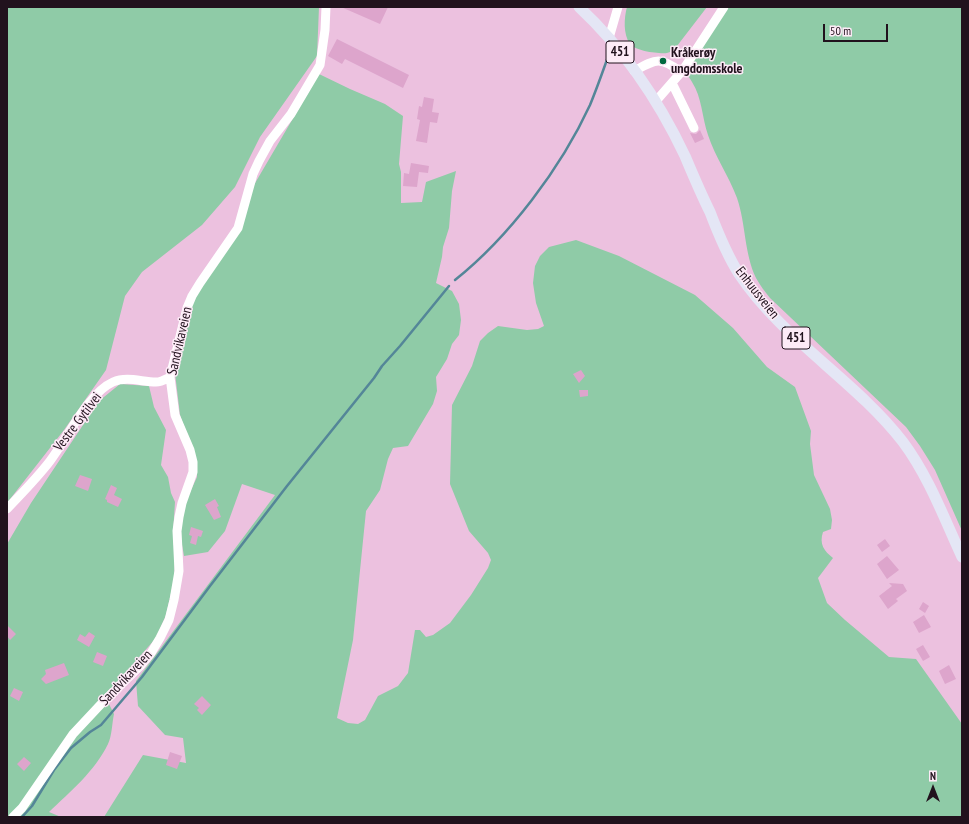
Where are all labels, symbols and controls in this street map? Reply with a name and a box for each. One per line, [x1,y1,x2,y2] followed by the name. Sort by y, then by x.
[825,16,890,42] scale bar
[830,23,851,38] text: 50 m
[606,41,634,63] road number: 451
[671,45,743,78] place label: Kråkerøy ungdomsskole
[658,56,668,66] marker: Kråkerøy ungdomsskole
[731,264,783,322] street label: Enhuusveien
[164,305,196,377] street label: Sandvikaveien
[782,327,810,349] road number: 451
[50,389,106,455] street label: Vestre Gytilvei
[96,647,156,709] street label: Sandvikaveien
[913,768,953,808] north arrow
[930,769,936,783] text: N

